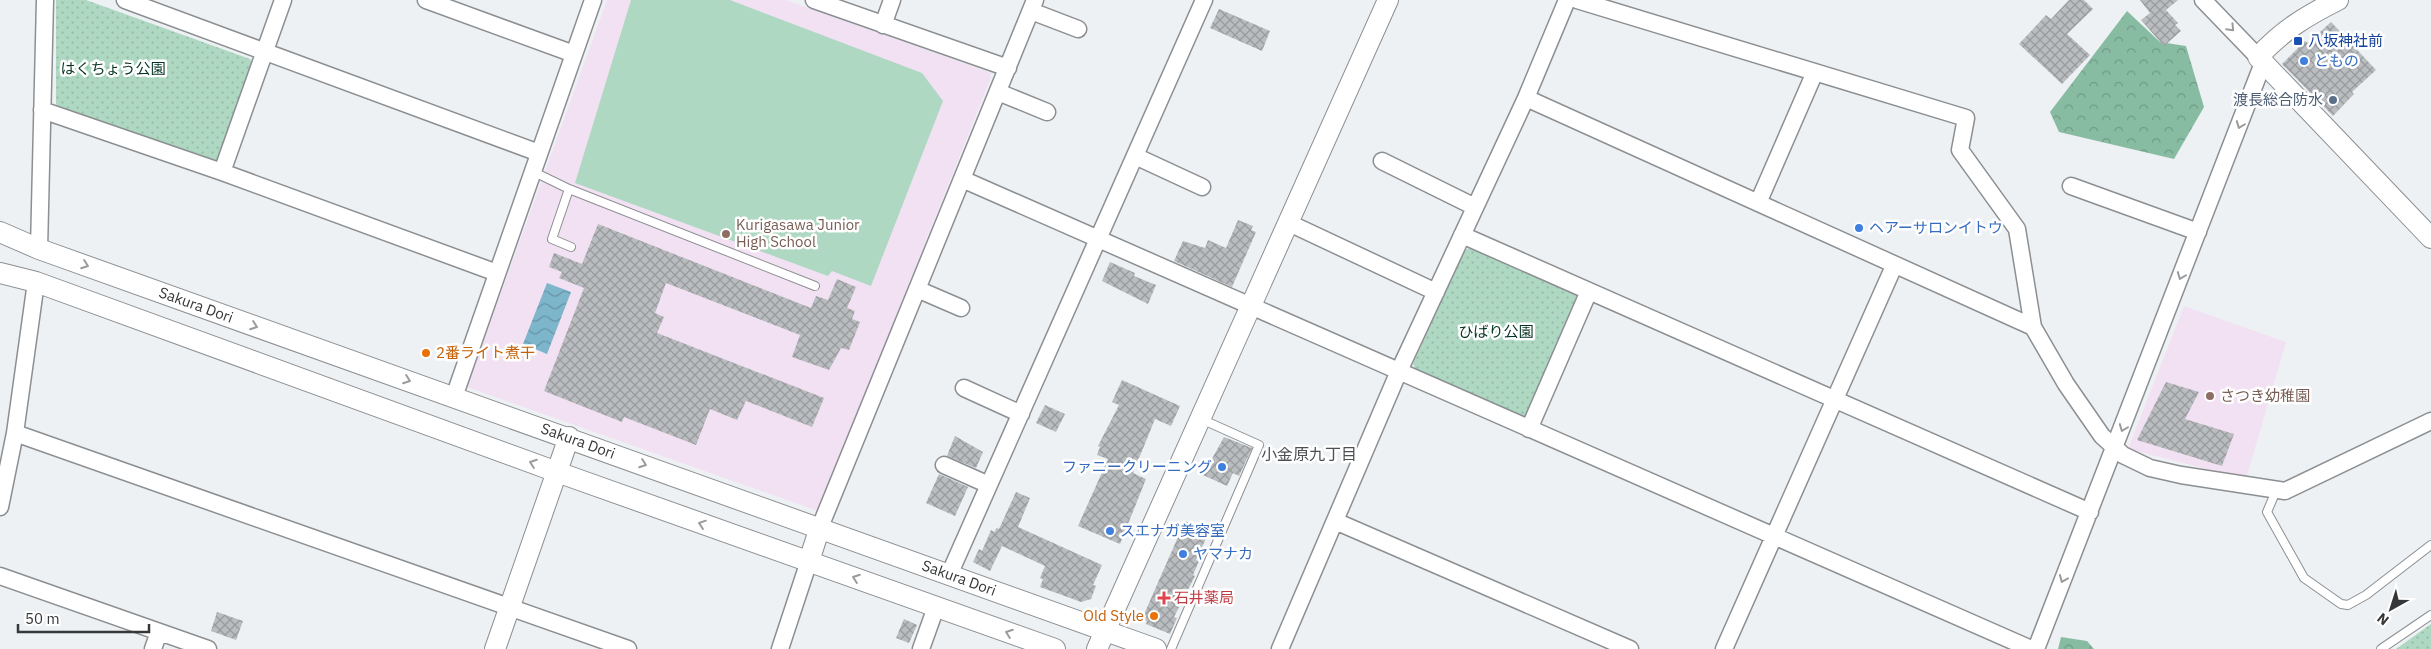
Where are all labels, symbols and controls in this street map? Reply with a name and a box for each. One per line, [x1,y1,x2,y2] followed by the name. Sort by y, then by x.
[2225,23,2234,32] one-way arrow
[2308,31,2383,50] place label: 八坂神社前
[2292,35,2304,47] marker: 八坂神社前
[2314,51,2359,70] place label: ともの
[2298,55,2310,67] marker: ともの
[60,59,166,78] park label: はくちょう公園
[2233,90,2323,109] place label: 渡長総合防水
[2327,94,2339,106] marker: 渡長総合防水
[2236,120,2246,128] one-way arrow
[736,215,860,251] place label: Kurigasawa Junior High School
[1869,218,2003,237] place label: ヘアーサロンイトウ
[1853,222,1865,234] marker: ヘアーサロンイトウ
[720,228,732,240] marker: Kurigasawa Junior High School
[80,259,88,269] one-way arrow
[2177,271,2187,280] one-way arrow
[156,282,236,327] street label: Sakura Dori
[249,320,258,330] one-way arrow
[1458,322,1534,341] park label: ひばり公園
[436,343,535,362] place label: 2番ライト煮干
[420,347,432,359] marker: 2番ライト煮干
[402,375,411,385] one-way arrow
[2220,386,2310,405] place label: さつき幼稚園
[2204,390,2216,402] marker: さつき幼稚園
[538,418,618,463] street label: Sakura Dori
[2119,423,2129,432] one-way arrow
[1261,444,1357,464] district label: 小金原九丁目
[1062,457,1212,476] place label: ファニークリーニング
[638,458,647,468] one-way arrow
[529,459,538,469] one-way arrow
[1216,461,1228,473] marker: ファニークリーニング
[699,519,707,529] one-way arrow
[1120,521,1225,540] place label: スエナガ美容室
[1104,525,1116,537] marker: スエナガ美容室
[1193,544,1253,563] place label: ヤマナカ
[1177,548,1189,560] marker: ヤマナカ
[919,555,999,600] street label: Sakura Dori
[852,574,860,584] one-way arrow
[2059,574,2069,583] one-way arrow
[2366,584,2416,634] north arrow
[1174,588,1234,607] place label: 石井薬局
[1158,592,1170,604] marker: 石井薬局
[18,602,149,634] scale bar
[1083,606,1144,625] place label: Old Style
[25,609,60,628] text: 50 m
[2373,609,2392,629] text: N
[1148,610,1160,622] marker: Old Style
[1005,629,1013,639] one-way arrow

